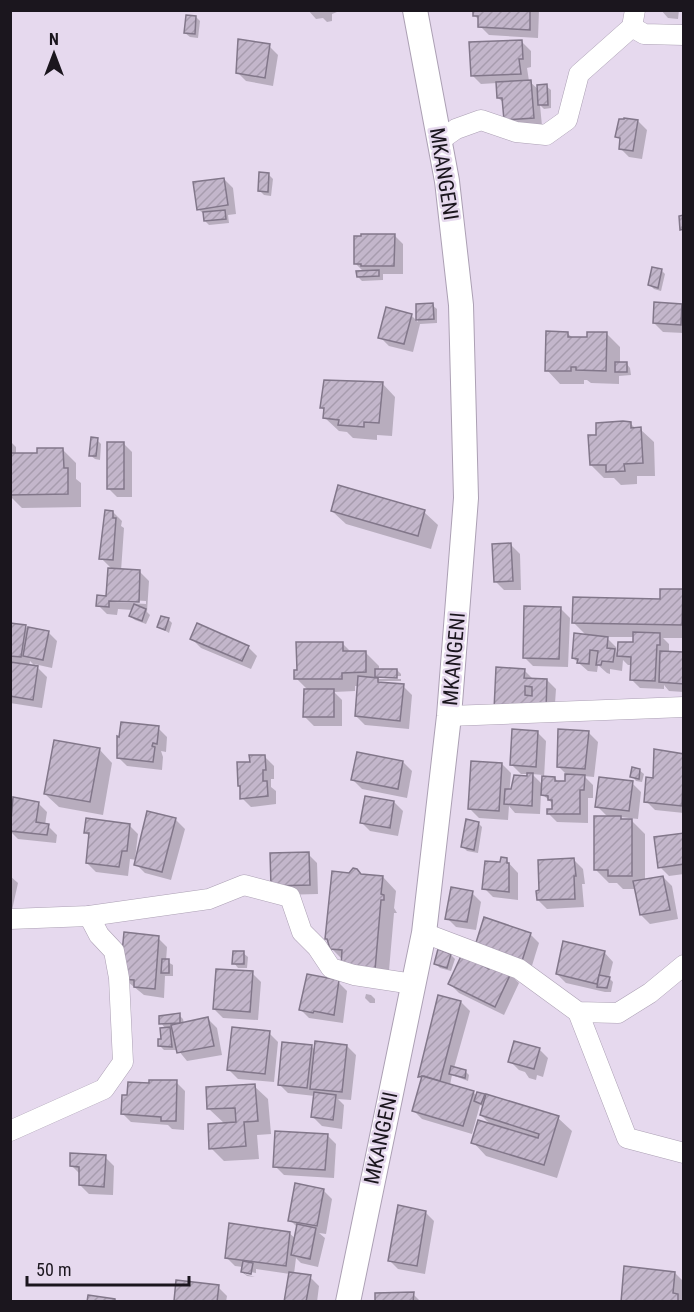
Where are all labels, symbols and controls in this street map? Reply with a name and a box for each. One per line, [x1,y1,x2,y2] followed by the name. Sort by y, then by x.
[24,24,84,84] north arrow
[49,30,59,49] text: N
[425,126,463,222] street label: MKANGENI
[438,611,470,707] street label: MKANGENI
[360,1090,402,1186] street label: MKANGENI
[27,1249,189,1287] scale bar
[36,1259,71,1280] text: 50 m

